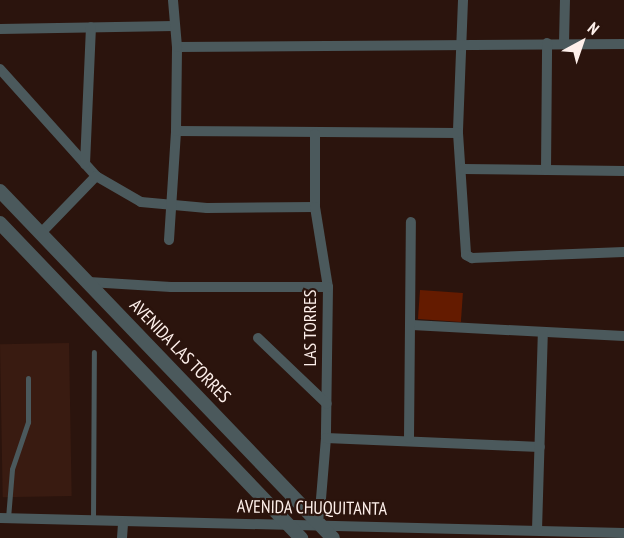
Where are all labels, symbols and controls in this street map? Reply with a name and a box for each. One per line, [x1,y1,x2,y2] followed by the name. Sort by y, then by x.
[552,12,612,72] north arrow
[584,18,603,39] text: N
[299,289,321,367] street label: LAS TORRES
[125,294,235,408] street label: AVENIDA LAS TORRES
[236,496,388,520] street label: AVENIDA CHUQUITANTA

